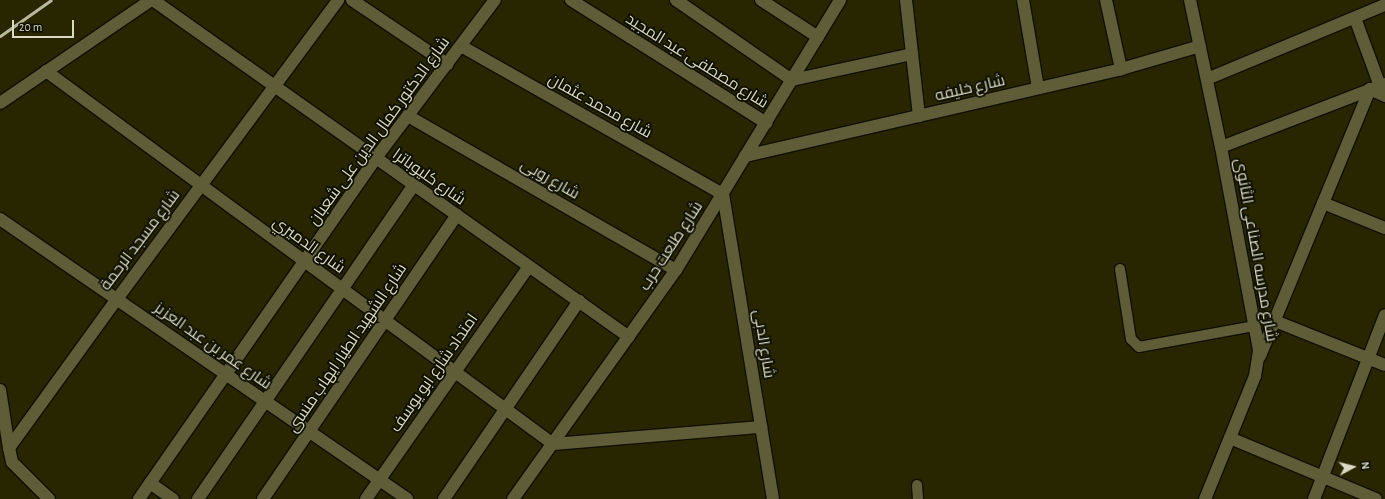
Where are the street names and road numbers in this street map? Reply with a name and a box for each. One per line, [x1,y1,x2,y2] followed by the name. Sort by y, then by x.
[622,9,772,113] street label: شارع مصطفى عبد المجيد
[304,33,454,229] street label: شارع الدكتور كمال الدين على شعبان
[545,70,655,142] street label: شارع محمد عثمان
[933,71,1007,105] street label: شارع خليفه
[389,145,469,209] street label: شارع كليوباترا
[517,154,583,204] street label: شارع روبى
[1230,157,1282,343] street label: شارع مدرسه الصناعى الثانوى
[96,186,184,294] street label: شارع مسجد الرحمة
[635,198,707,294] street label: شارع طلعت حرب
[269,212,349,278] street label: شارع الدميري
[283,260,411,436] street label: شارع الشهيد الطيار ايهاب منسى
[151,298,275,394] street label: شارع عمر بن عبد العزيز
[749,308,779,380] street label: شارع الدبى
[386,310,482,436] street label: امتداد شارع ابو يوسف

